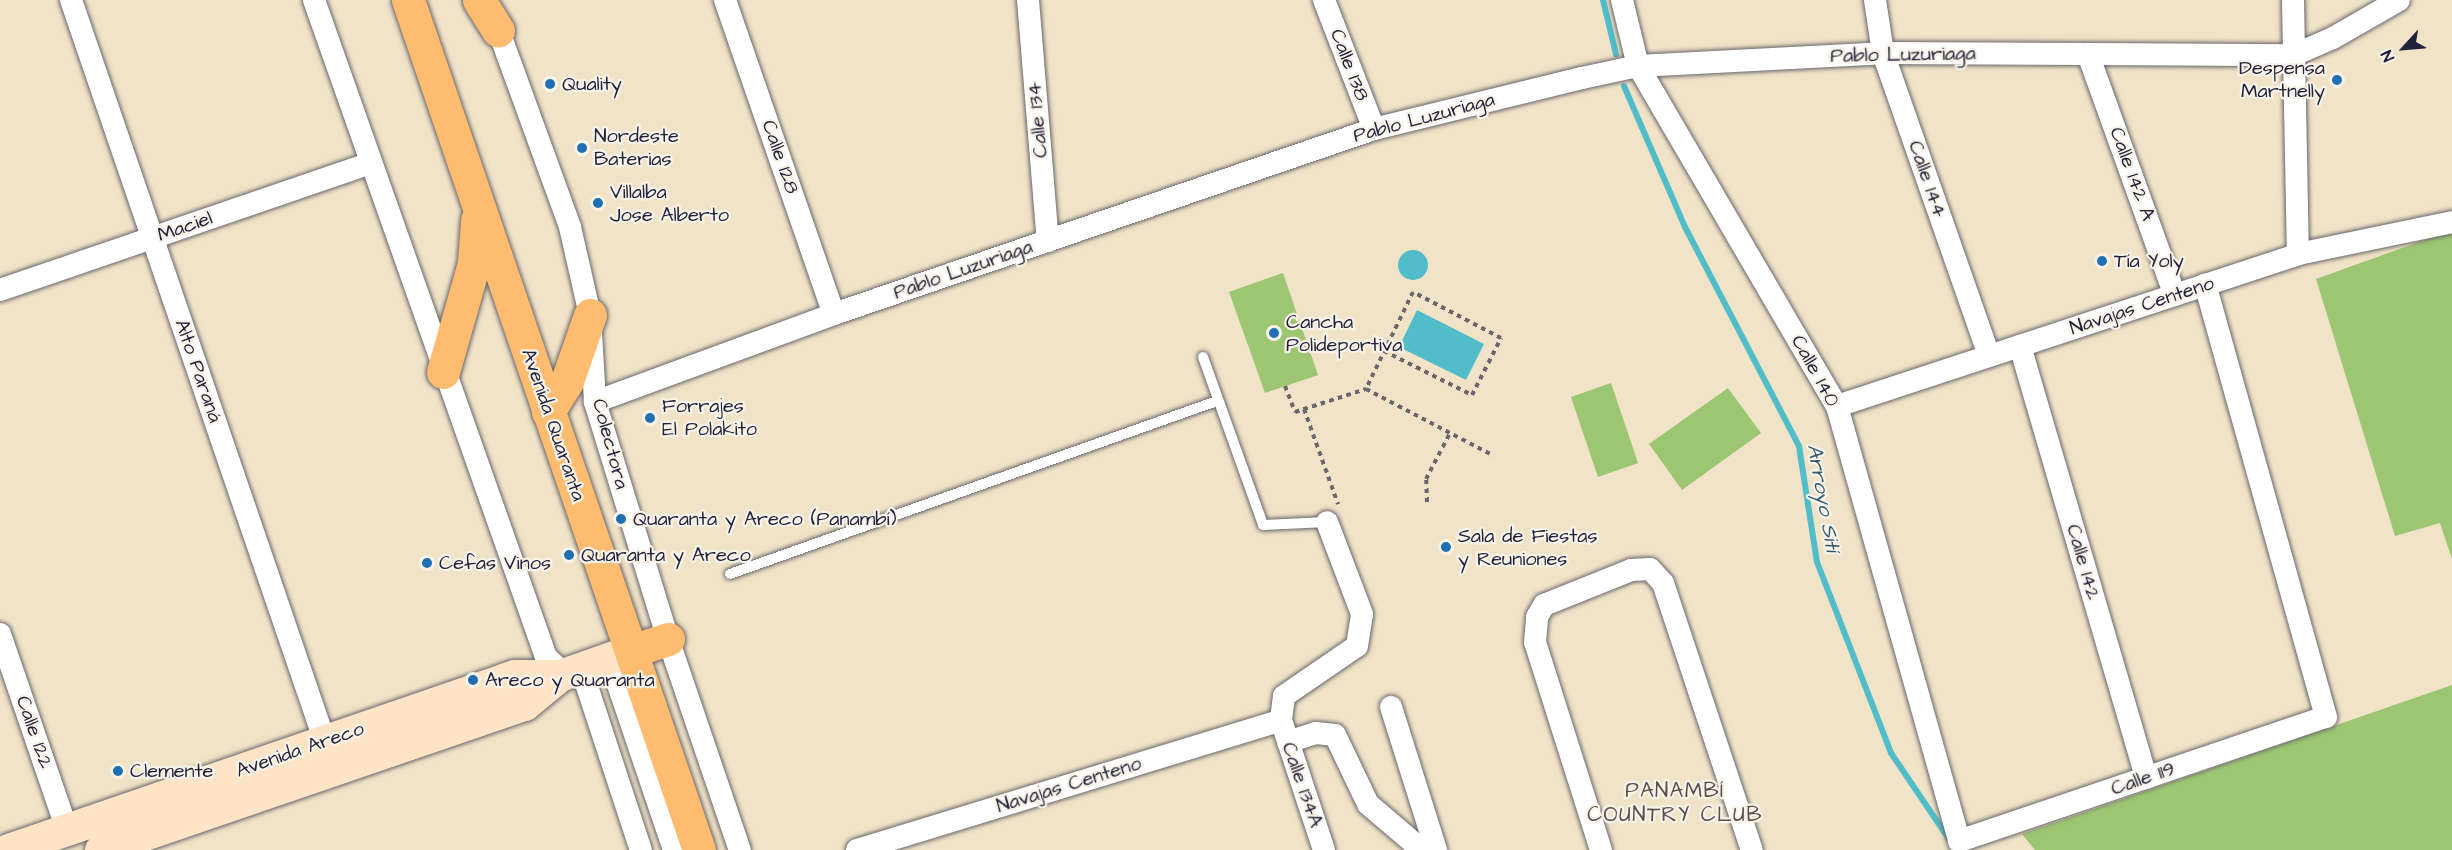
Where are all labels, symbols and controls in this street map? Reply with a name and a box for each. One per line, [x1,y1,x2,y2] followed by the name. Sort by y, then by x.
[2374,18,2434,78] north arrow
[1324,26,1374,104] street label: Calle 138
[1830,42,1976,68] street label: Pablo Luzuriaga
[2376,47,2400,65] text: N
[2239,56,2325,103] place label: Despensa Martnelly
[562,72,622,96] place label: Quality
[2330,73,2344,87] marker: Despensa Martnelly
[543,77,557,91] marker: Quality
[1023,81,1053,159] street label: Calle 134
[1351,88,1497,148] street label: Pablo Luzuriaga
[756,117,804,197] street label: Calle 128
[594,124,679,171] place label: Nordeste Baterias
[2104,124,2160,224] street label: Calle 142 A
[1903,138,1951,220] street label: Calle 144
[575,141,589,155] marker: Nordeste Baterias
[610,180,729,227] place label: Villalba Jose Alberto
[591,196,605,210] marker: Villalba Jose Alberto
[154,206,216,248] street label: Maciel
[890,235,1036,305] street label: Pablo Luzuriaga
[2114,249,2184,273] place label: Tía Yoly
[2095,254,2109,268] marker: Tía Yoly
[2067,271,2217,341] street label: Navajas Centeno
[1286,310,1402,357] place label: Cancha Polideportiva
[169,316,227,426] street label: Alto Paraná
[1267,326,1281,340] marker: Cancha Polideportiva
[1786,331,1844,411] street label: Calle 140
[516,346,590,504] street label: Avenida Quaranta
[662,394,757,441] place label: Forrajes El Polakito
[586,396,634,492] street label: Colectora
[643,411,657,425] marker: Forrajes El Polakito
[1801,442,1845,554] water label: Arroyo Sití
[633,507,897,531] place label: Quaranta y Areco (Panambí)
[614,512,628,526] marker: Quaranta y Areco (Panambí)
[2061,522,2105,602] street label: Calle 142
[1458,524,1597,571] place label: Sala de Fiestas y Reuniones
[1439,540,1453,554] marker: Sala de Fiestas y Reuniones
[581,543,751,567] place label: Quaranta y Areco
[562,548,576,562] marker: Quaranta y Areco
[439,551,551,575] place label: Cefas Vinos
[420,556,434,570] marker: Cefas Vinos
[485,668,655,692] place label: Areco y Quaranta
[466,673,480,687] marker: Areco y Quaranta
[10,693,58,771] street label: Calle 122
[233,717,367,783] street label: Avenida Areco
[1276,739,1328,831] street label: Calle 134A
[994,752,1144,818] street label: Navajas Centeno
[2108,757,2178,801] street label: Calle 119
[130,759,213,783] place label: Clemente
[111,764,125,778] marker: Clemente
[1587,778,1763,828] district label: PANAMBÍ COUNTRY CLUB

